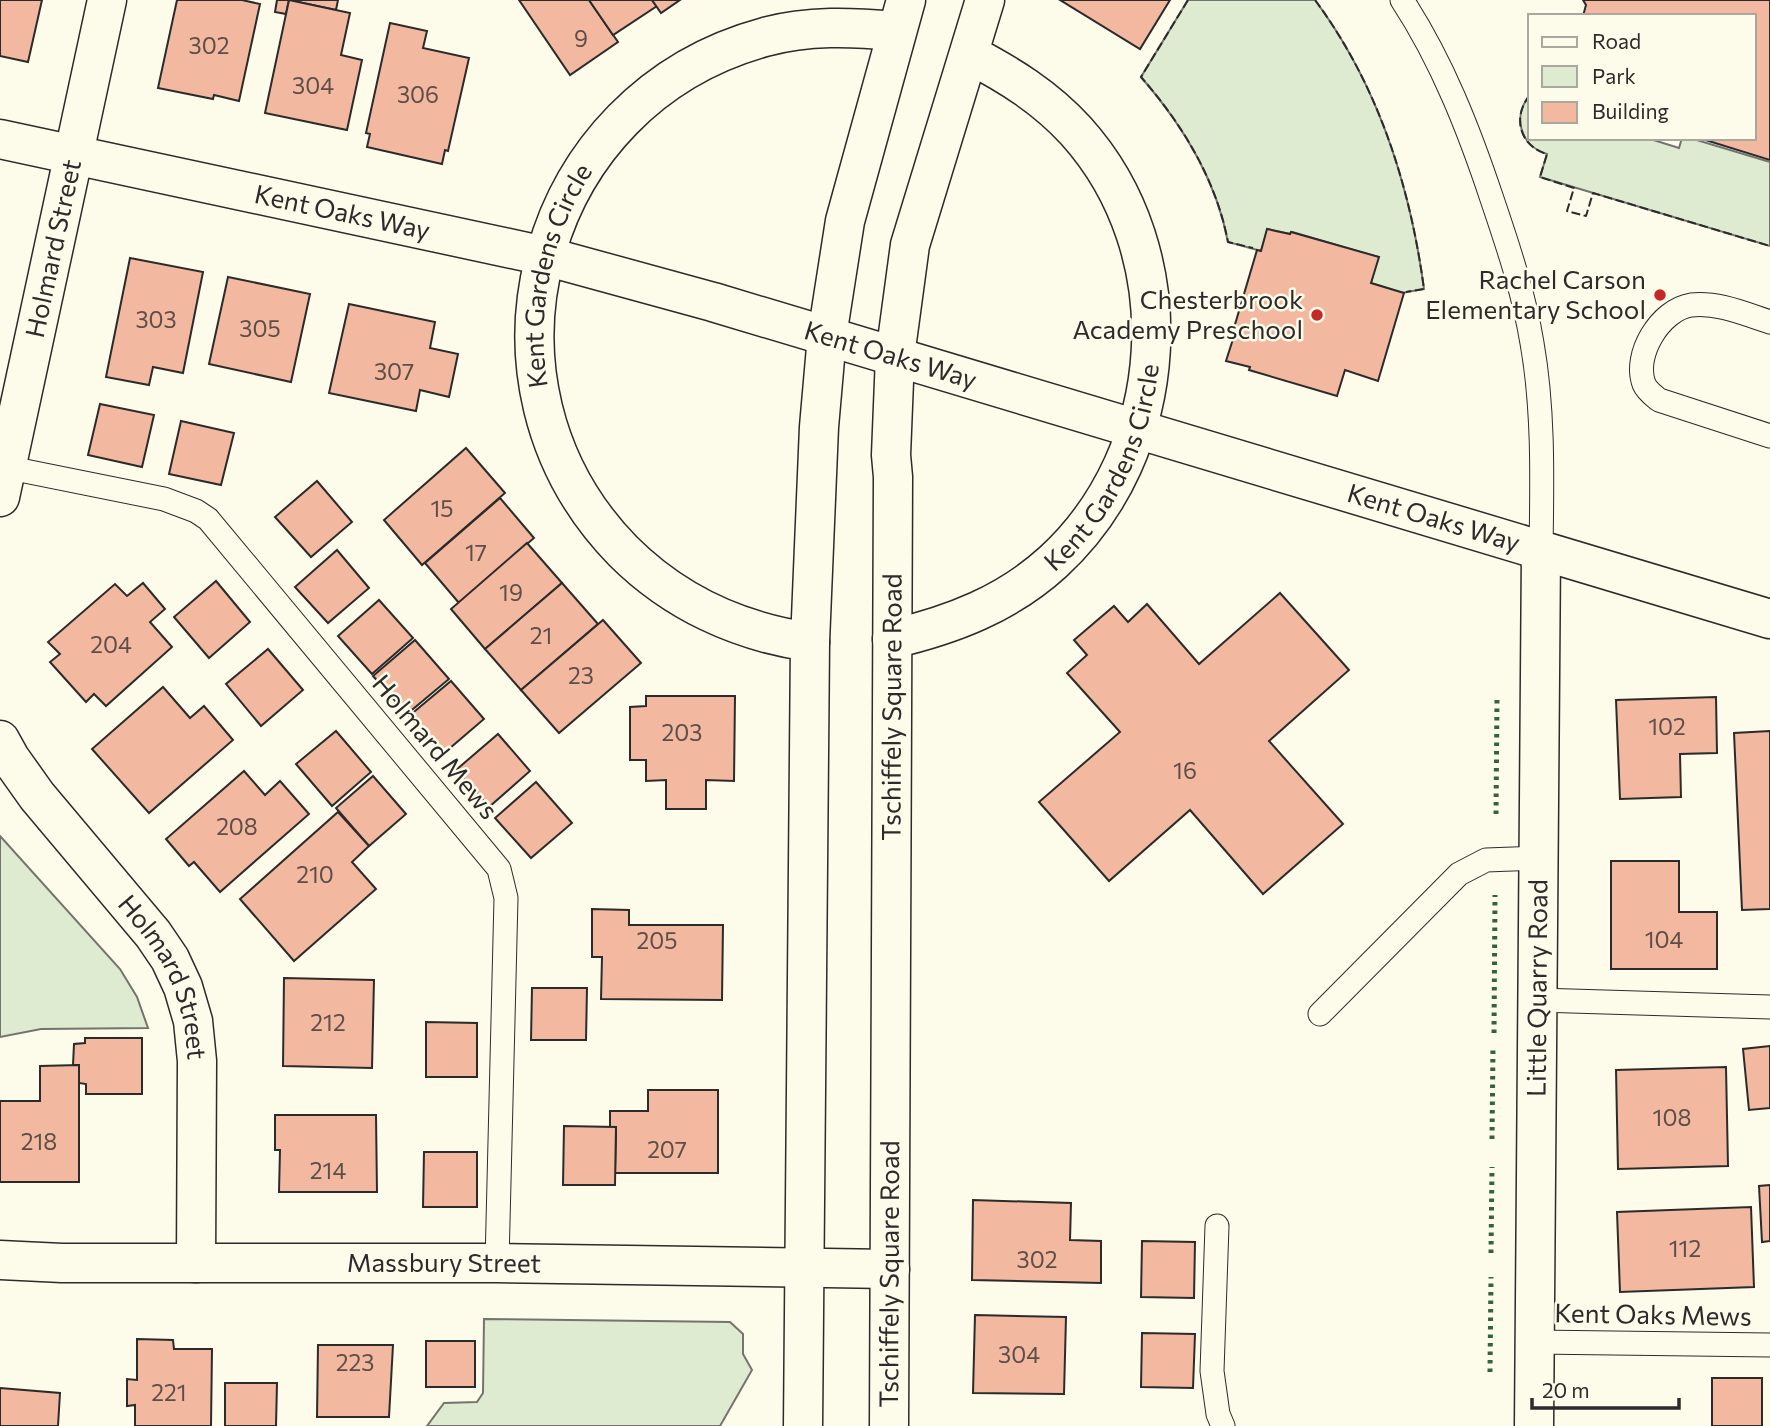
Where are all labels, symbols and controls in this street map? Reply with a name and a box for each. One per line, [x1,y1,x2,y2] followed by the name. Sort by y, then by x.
[1528,14,1756,140] legend
[574,24,588,52] house number: 9
[1592,28,1641,53] text: Road
[189,31,229,59] house number: 302
[1592,63,1636,88] text: Park
[292,71,334,99] house number: 304
[397,80,439,108] house number: 306
[1592,98,1669,123] text: Building
[18,156,86,340] street label: Holmard Street
[518,157,597,390] street label: Kent Gardens Circle
[252,177,433,245] street label: Kent Oaks Way
[1425,263,1646,324] place label: Rachel Carson Elementary School
[1072,283,1303,344] place label: Chesterbrook Academy Preschool
[1652,287,1668,303] marker: Rachel Carson Elementary School
[135,305,177,333] house number: 303
[1309,307,1325,323] marker: Chesterbrook Academy Preschool
[801,313,981,394] street label: Kent Oaks Way
[239,314,281,342] house number: 305
[374,357,414,385] house number: 307
[1037,362,1164,577] street label: Kent Gardens Circle
[1344,476,1524,557] street label: Kent Oaks Way
[430,494,454,522] house number: 15
[465,538,487,566] house number: 17
[874,573,907,841] street label: Tschiffely Square Road
[499,578,523,606] house number: 19
[530,621,552,649] house number: 21
[90,630,132,658] house number: 204
[568,661,594,689] house number: 23
[367,668,505,824] street label: Holmard Mews
[1648,712,1686,740] house number: 102
[662,718,702,746] house number: 203
[1173,756,1197,784] house number: 16
[216,812,258,840] house number: 208
[296,860,334,888] house number: 210
[1520,879,1552,1097] street label: Little Quarry Road
[113,888,214,1061] street label: Holmard Street
[1645,925,1684,953] house number: 104
[637,926,677,954] house number: 205
[310,1008,346,1036] house number: 212
[1653,1103,1691,1131] house number: 108
[21,1127,57,1155] house number: 218
[647,1135,687,1163] house number: 207
[872,1140,904,1408] street label: Tschiffely Square Road
[310,1156,346,1184] house number: 214
[1669,1234,1701,1262] house number: 112
[1017,1245,1057,1273] house number: 302
[347,1246,541,1278] street label: Massbury Street
[1554,1296,1752,1331] street label: Kent Oaks Mews
[998,1340,1040,1368] house number: 304
[336,1348,374,1376] house number: 223
[1532,1366,1679,1410] scale bar
[1542,1377,1590,1402] text: 20 m
[151,1378,187,1406] house number: 221

